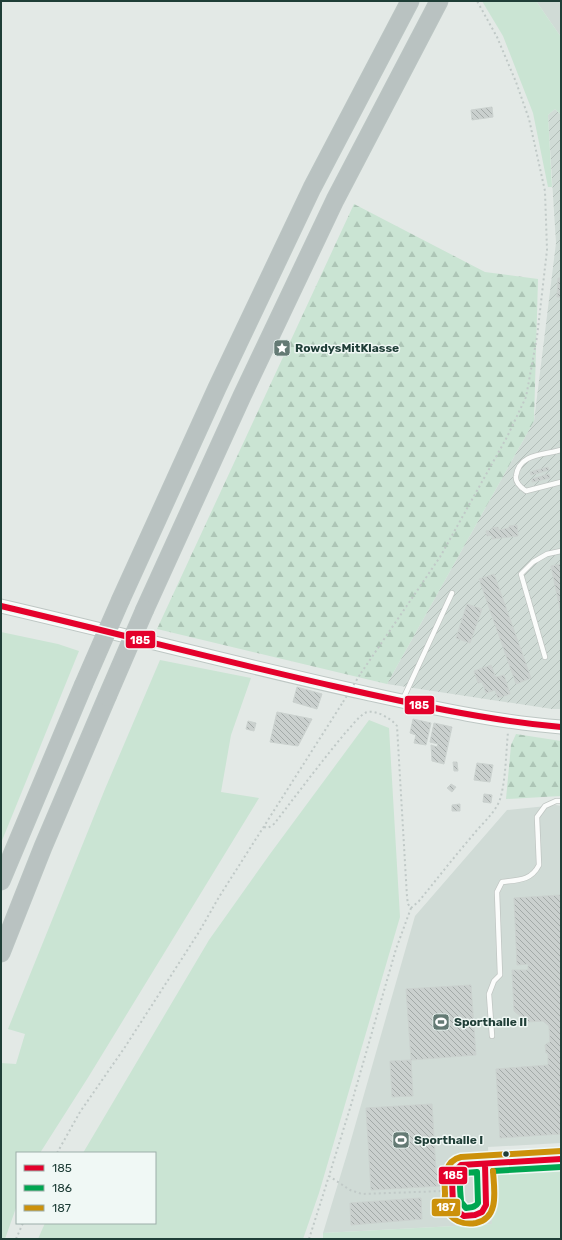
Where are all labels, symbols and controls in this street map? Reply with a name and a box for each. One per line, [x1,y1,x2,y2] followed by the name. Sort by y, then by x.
[272,338,292,358] place icon: RowdysMitKlasse
[295,341,399,355] place label: RowdysMitKlasse
[125,630,156,649] line badge: 185
[130,634,150,647] text: 185
[404,695,435,715] line badge: 185
[409,699,429,712] text: 185
[431,1012,451,1032] sports icon: Sporthalle II
[454,1015,527,1029] place label: Sporthalle II
[391,1130,411,1150] sports icon: Sporthalle I
[414,1133,483,1147] place label: Sporthalle I
[501,1149,511,1159] unlabelled marker
[16,1152,156,1224] legend
[52,1161,72,1175] text: 185
[438,1166,468,1185] line badge: 185
[443,1169,463,1182] text: 185
[52,1181,72,1195] text: 186
[431,1198,461,1217] line badge: 187
[52,1201,71,1215] text: 187
[436,1201,456,1214] text: 187

